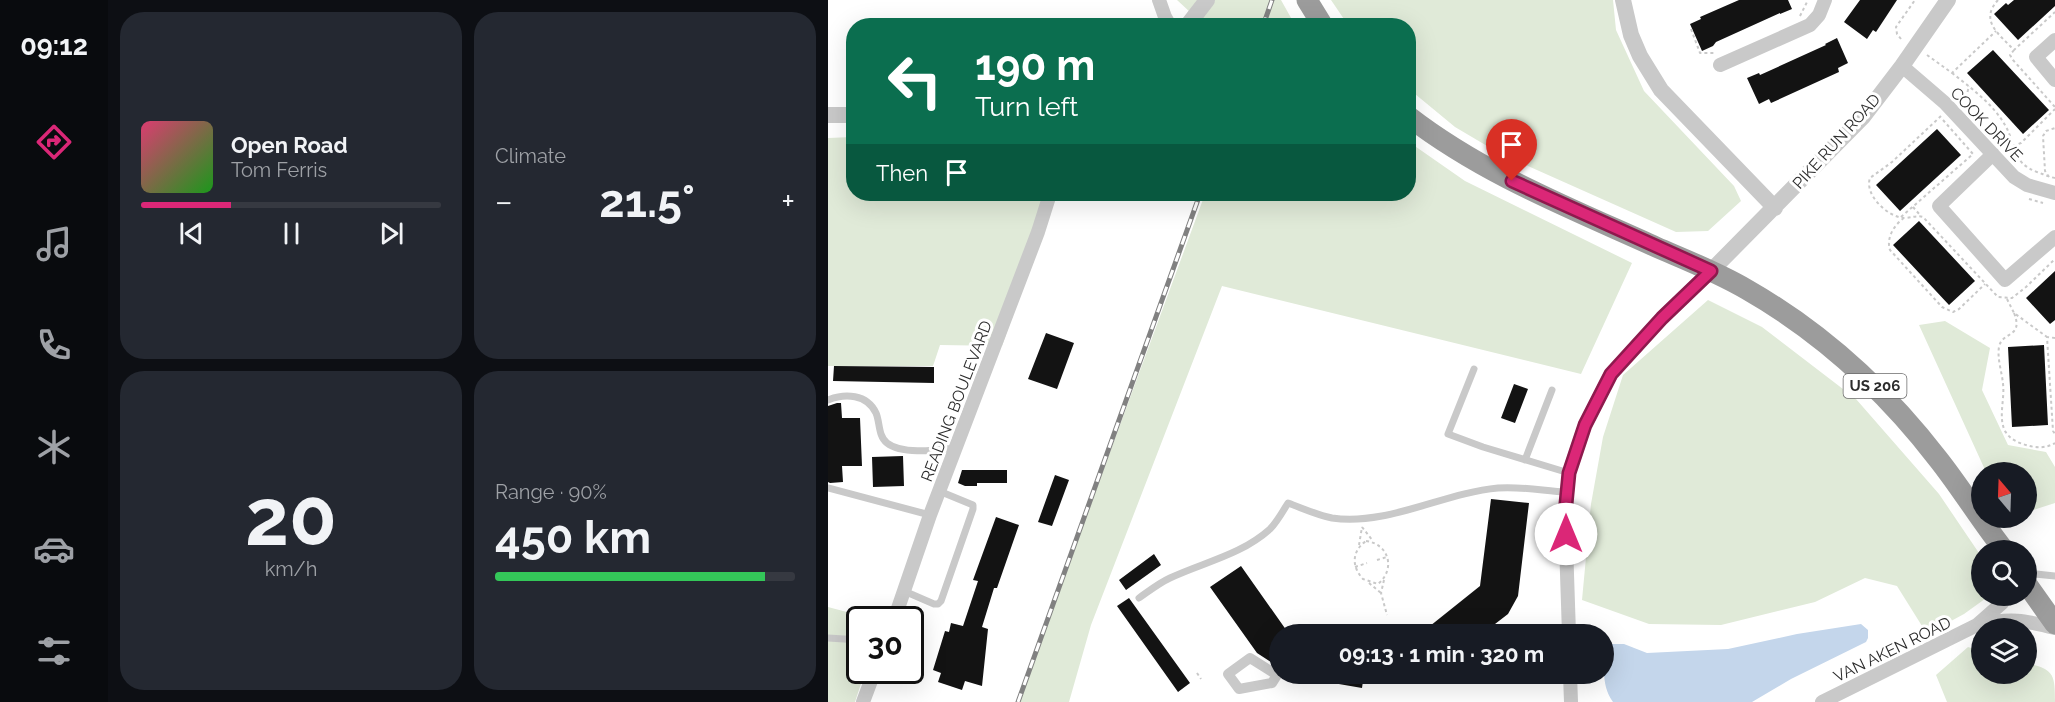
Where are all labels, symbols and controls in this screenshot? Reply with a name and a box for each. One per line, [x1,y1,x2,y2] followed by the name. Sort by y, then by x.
[20,30,88,61] text: 09:12
[975,41,1095,90] text: 190 m
[876,42,954,120] icon: left
[1947,83,2027,165] street label: COOK DRIVE
[1789,90,1884,193] street label: PIKE RUN ROAD
[975,91,1078,122] text: Turn left
[1486,119,1537,181] pin
[33,121,75,163] icon: directions
[1495,128,1528,161] icon: arrive
[231,132,348,158] text: Open Road
[495,144,566,168] text: Climate
[940,156,973,189] icon: arrive
[231,158,327,182] text: Tom Ferris
[876,160,928,186] text: Then
[599,175,695,228] text: 21.5°
[495,182,513,221] text: −
[781,182,795,221] text: +
[175,217,208,250] icon: previous
[275,217,308,250] icon: pause
[375,217,408,250] icon: next
[33,223,75,265] icon: music
[917,318,996,484] street label: READING BOULEVARD
[33,324,75,366] icon: phone
[1844,374,1906,398] road number: US 206
[33,426,75,468] icon: climate
[1971,462,2037,528] north arrow
[1971,462,2037,684] map controls
[245,472,337,563] text: 20
[495,480,607,504] text: Range · 90%
[1534,502,1598,566] position arrow
[495,511,651,564] text: 450 km
[33,528,75,570] icon: car
[1971,540,2037,606] button: search
[265,557,317,581] text: km/h
[846,606,924,684] speed limit sign: 30
[1830,613,1954,686] street label: VAN AKEN ROAD
[1971,618,2037,684] button: layers
[33,630,75,672] icon: filters
[1339,641,1544,667] text: 09:13 · 1 min · 320 m

